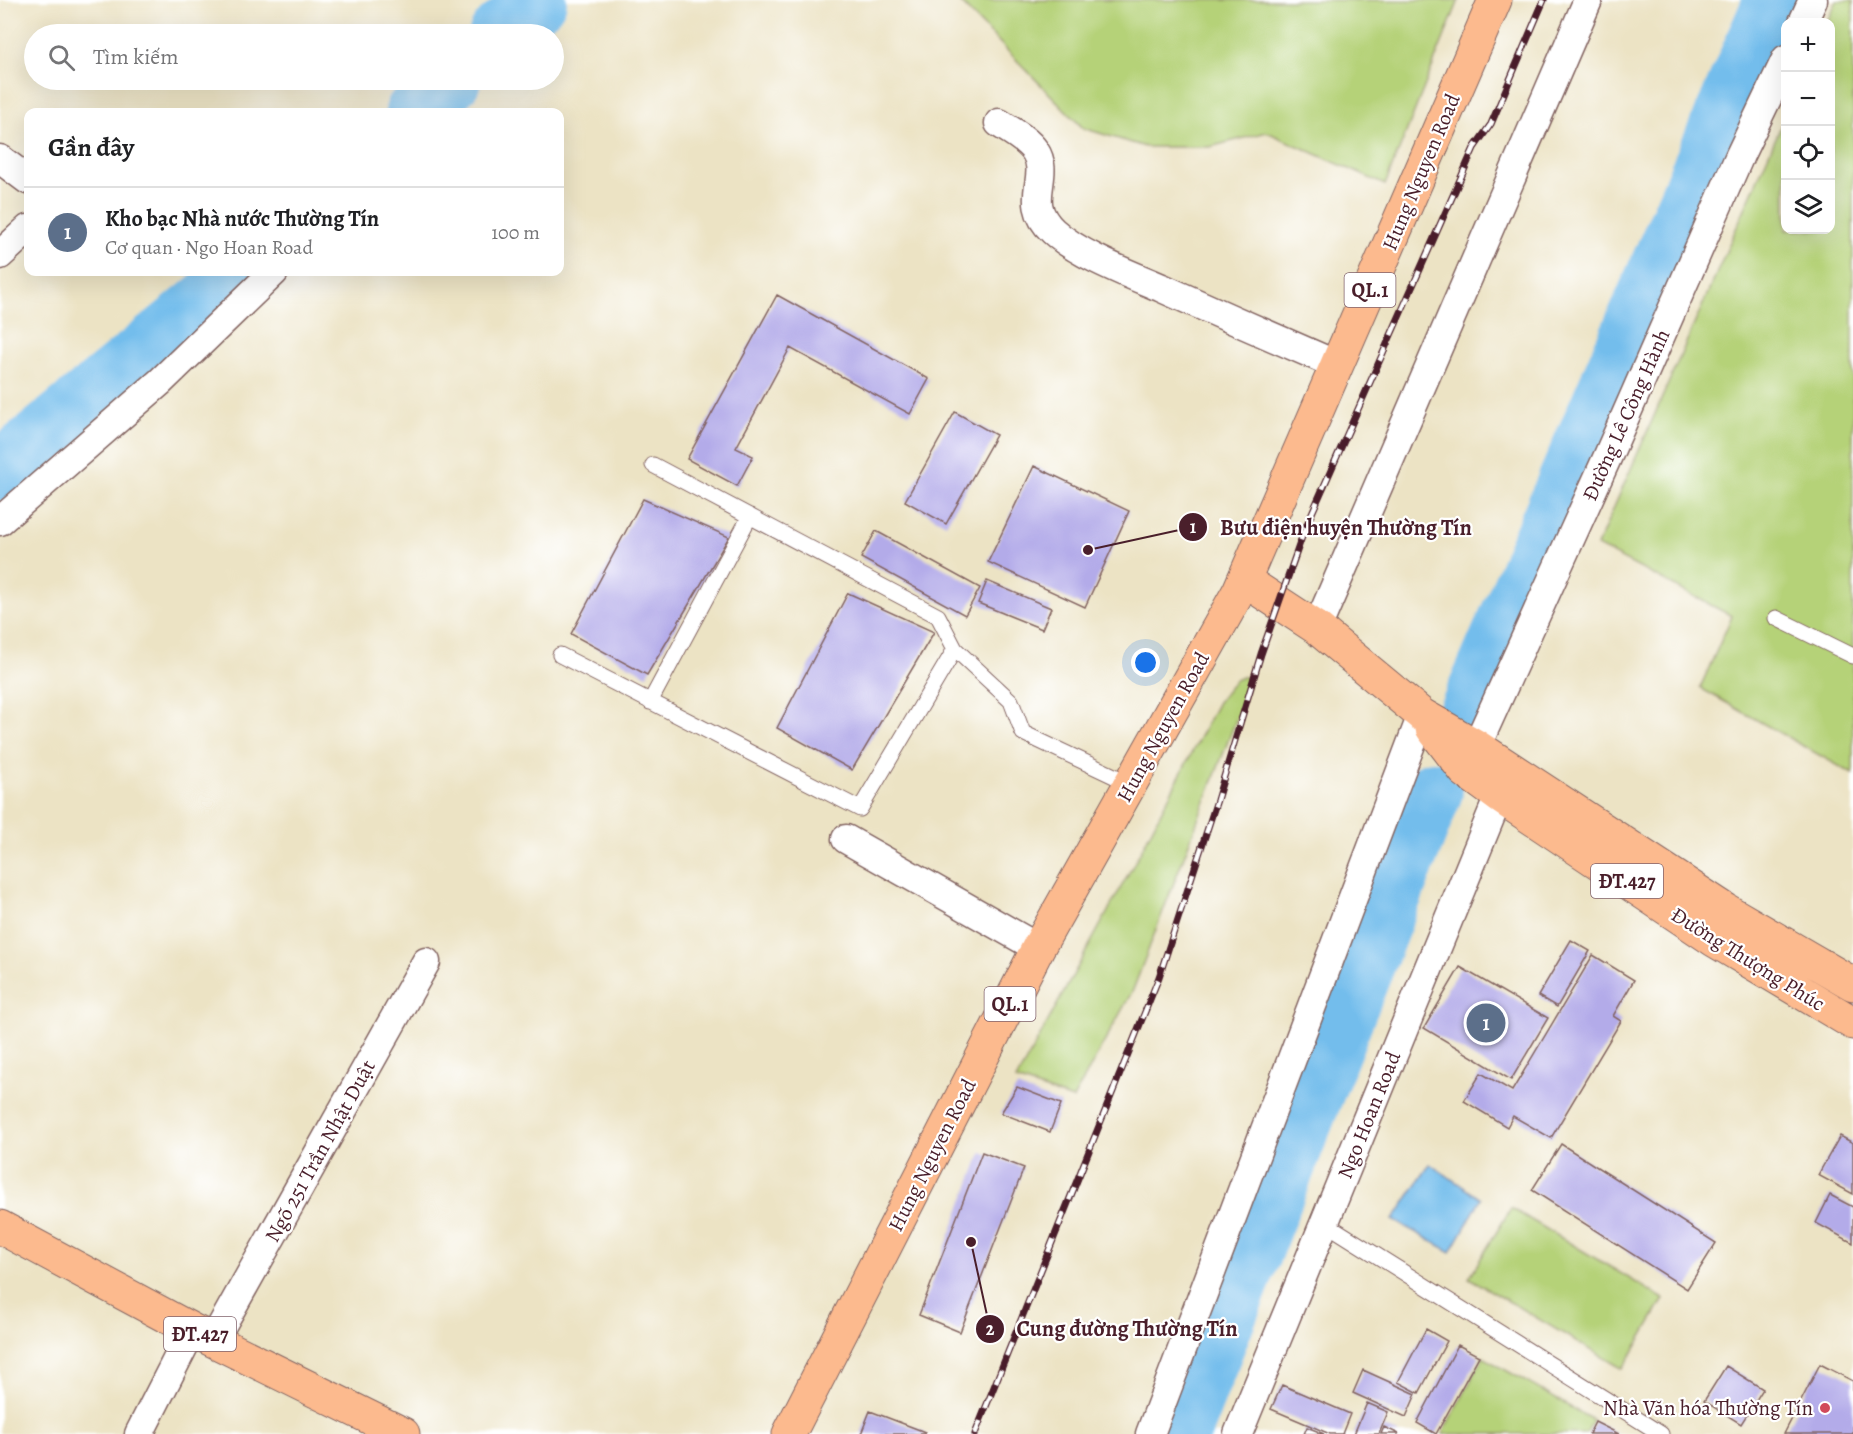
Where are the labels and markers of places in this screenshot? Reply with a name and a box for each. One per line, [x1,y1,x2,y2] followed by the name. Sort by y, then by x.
[1178,507,1484,547] callout: Bưu điện huyện Thường Tín
[1466,1000,1506,1046] pin: 1
[975,1309,1250,1349] callout: Cung đường Thường Tín
[1603,1394,1813,1422] place label: Nhà Văn hóa Thường Tín
[1818,1401,1832,1415] marker: Nhà Văn hóa Thường Tín

